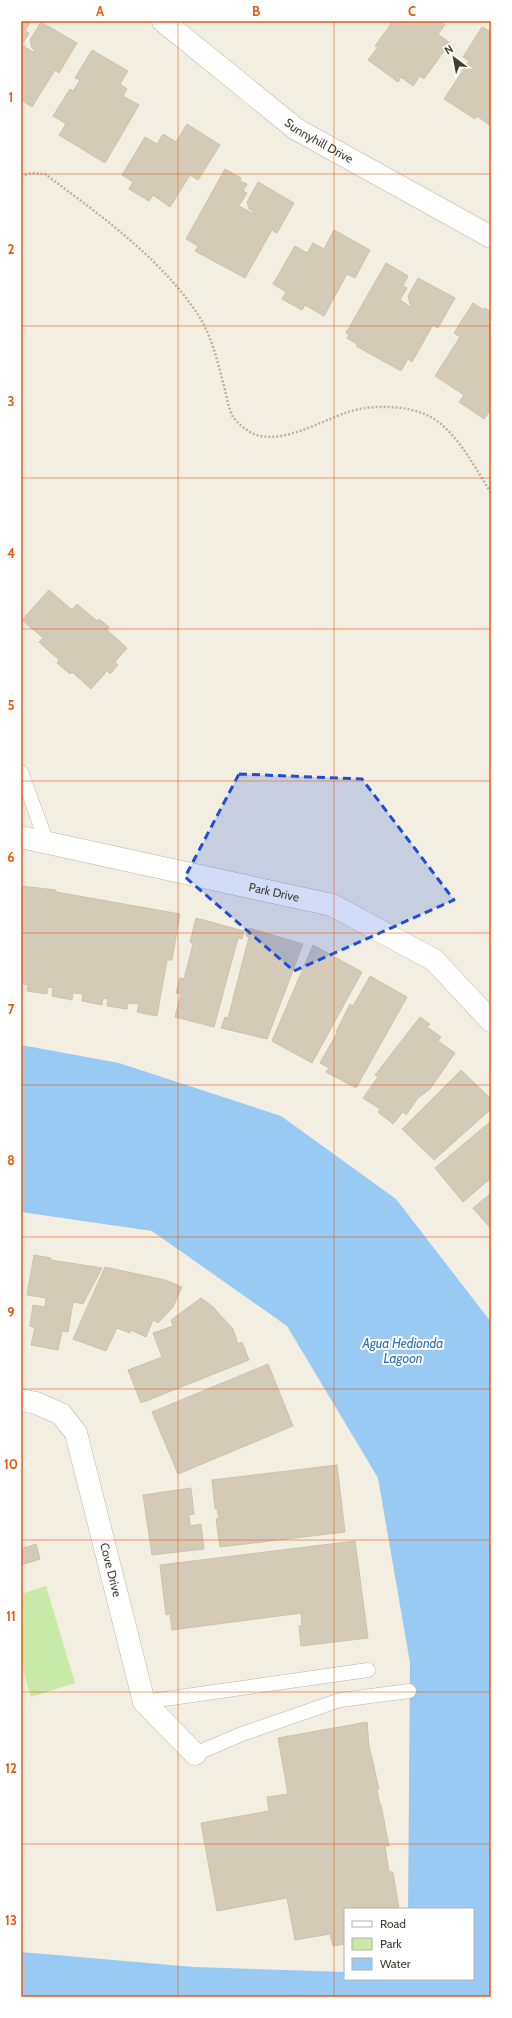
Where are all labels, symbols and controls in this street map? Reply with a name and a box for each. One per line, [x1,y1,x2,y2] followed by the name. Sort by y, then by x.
[96,3,105,19] text: A
[252,3,260,19] text: B
[408,3,416,19] text: C
[434,38,474,78] north arrow
[442,42,456,58] text: N
[9,89,13,105] text: 1
[282,115,356,166] street label: Sunnyhill Drive
[8,241,15,257] text: 2
[7,393,15,409] text: 3
[7,545,15,561] text: 4
[8,697,15,713] text: 5
[7,849,15,865] text: 6
[247,879,301,905] street label: Park Drive
[8,1001,15,1017] text: 7
[7,1152,15,1168] text: 8
[7,1304,15,1320] text: 9
[362,1335,443,1366] water label: Agua Hedionda Lagoon
[4,1456,18,1472] text: 10
[97,1541,125,1598] street label: Cove Drive
[6,1608,16,1624] text: 11
[5,1760,17,1776] text: 12
[344,1908,474,1980] legend
[5,1912,17,1928] text: 13
[380,1916,406,1931] text: Road
[380,1936,402,1951] text: Park
[380,1956,411,1971] text: Water

